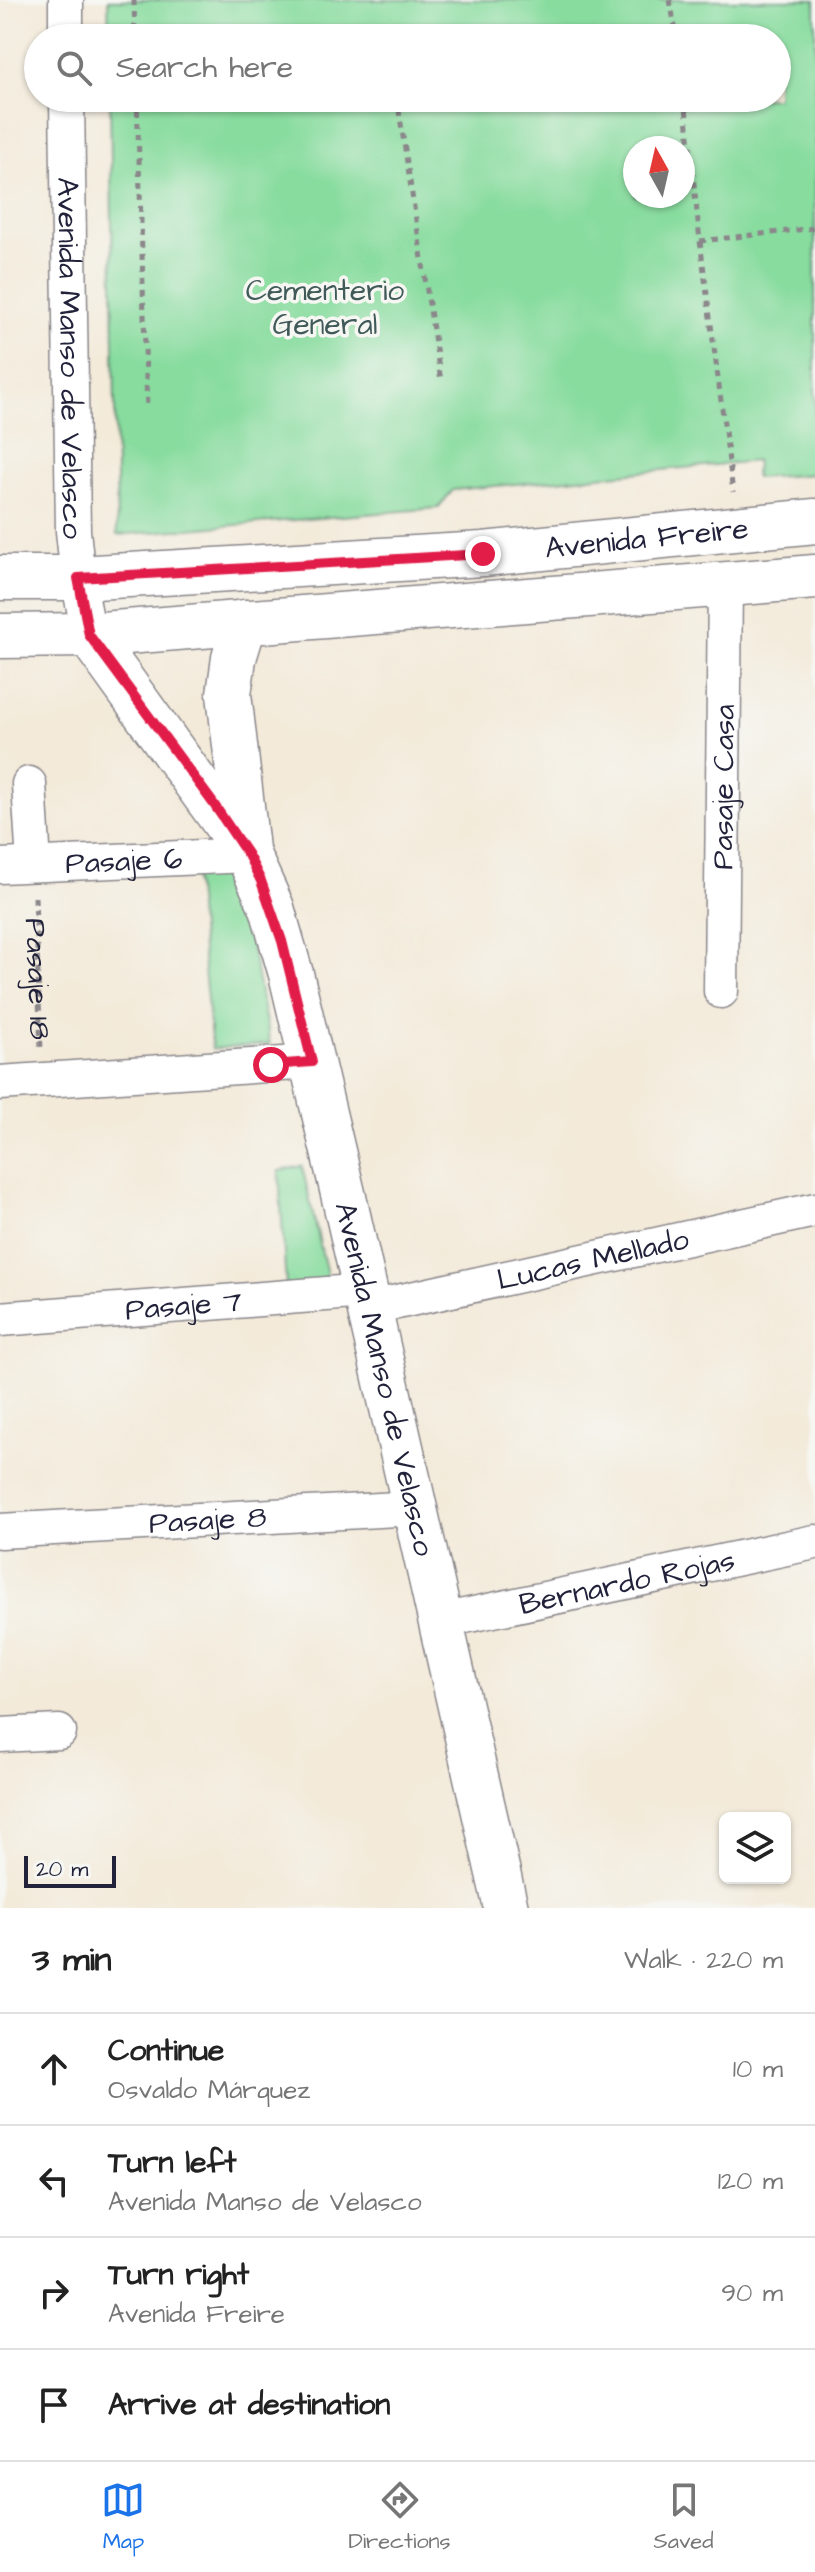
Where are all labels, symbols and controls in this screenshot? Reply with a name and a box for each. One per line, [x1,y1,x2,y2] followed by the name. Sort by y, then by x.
[24,24,791,112] search box
[52,46,96,90] icon: search
[116,47,293,89] text: Search here
[623,136,695,208] north arrow
[46,177,93,539] street label: Avenida Manso de Velasco
[246,270,404,346] park label: Cementerio General
[543,508,750,570] street label: Avenida Freire
[465,536,501,572] route end
[702,704,746,870] street label: Pasaje Casa
[64,838,184,885] street label: Pasaje 6
[14,917,61,1041] street label: Pasaje 18
[253,1047,289,1083] route start
[324,1198,445,1560] street label: Avenida Manso de Velasco
[493,1218,693,1301] street label: Lucas Mellado
[124,1281,243,1331] street label: Pasaje 7
[148,1496,268,1545] street label: Pasaje 8
[516,1540,739,1626] street label: Bernardo Rojas
[719,1812,791,1884] map controls
[719,1812,791,1884] button: layers
[24,1852,116,1888] scale bar
[36,1854,88,1885] text: 20 m
[32,1936,112,1984] text: 3 min
[624,1942,783,1978] text: Walk · 220 m
[108,2030,224,2072] text: Continue
[32,2047,76,2091] icon: ahead
[733,2051,783,2087] text: 10 m
[108,2072,310,2108] text: Osvaldo Márquez
[108,2142,236,2184] text: Turn left
[32,2159,76,2203] icon: left
[718,2163,783,2199] text: 120 m
[108,2184,422,2220] text: Avenida Manso de Velasco
[108,2254,249,2296] text: Turn right
[32,2271,76,2315] icon: right
[721,2275,783,2311] text: 90 m
[108,2296,285,2332] text: Avenida Freire
[32,2383,76,2427] icon: arrive
[108,2384,390,2426] text: Arrive at destination
[101,2478,145,2557] tab: Map
[348,2478,451,2557] tab: Directions
[654,2478,714,2557] tab: Saved

